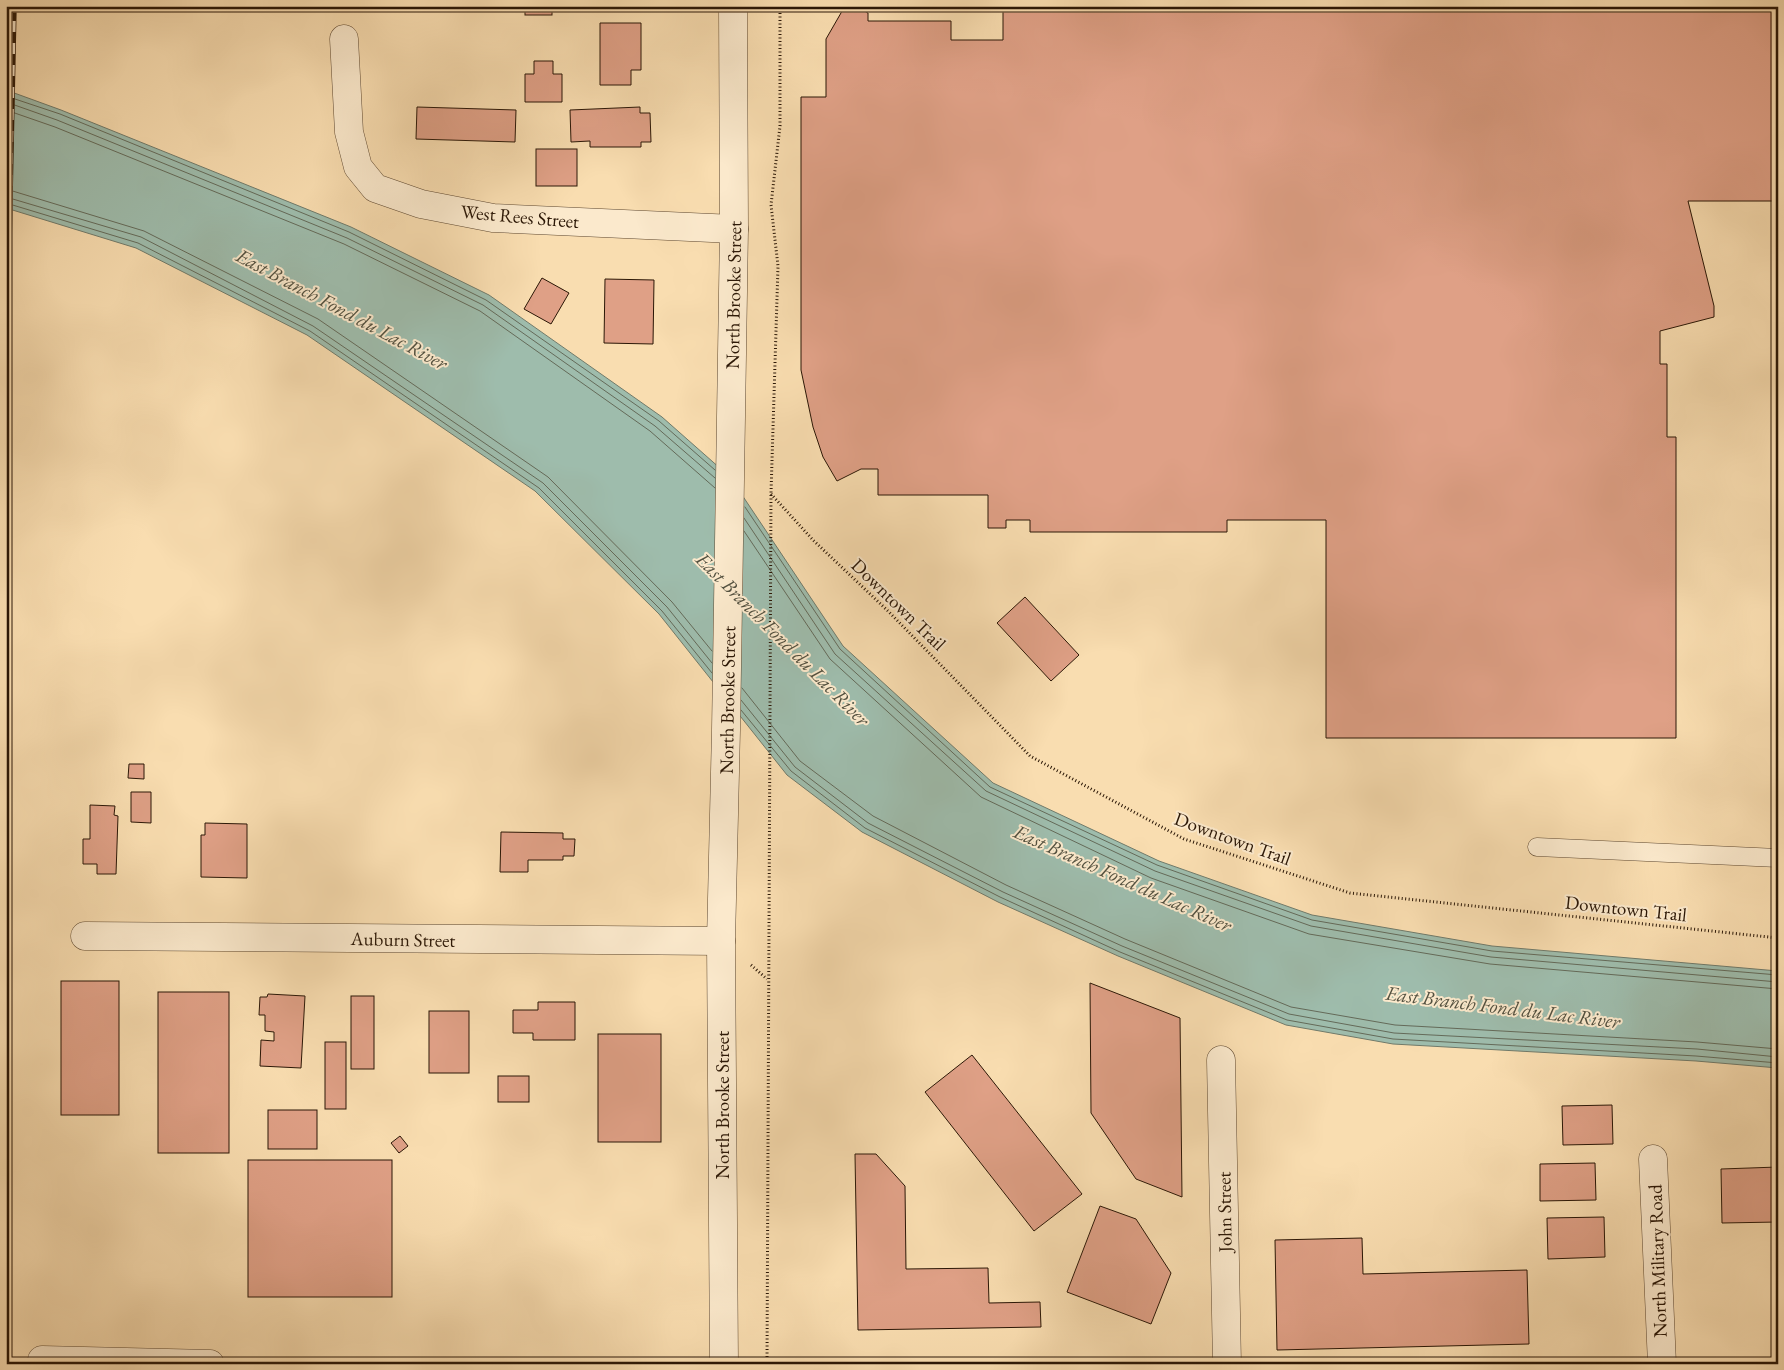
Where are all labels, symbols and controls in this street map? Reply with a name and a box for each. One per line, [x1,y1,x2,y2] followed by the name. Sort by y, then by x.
[460,199,580,234] street label: West Rees Street
[720,221,747,369] street label: North Brooke Street
[231,242,453,376] water label: East Branch Fond du Lac River
[690,546,876,732] water label: East Branch Fond du Lac River
[846,553,952,656] street label: Downtown Trail
[714,626,741,774] street label: North Brooke Street
[1171,806,1295,871] street label: Downtown Trail
[1009,818,1237,938] water label: East Branch Fond du Lac River
[1564,890,1689,927] street label: Downtown Trail
[349,926,456,953] street label: Auburn Street
[1383,980,1623,1034] water label: East Branch Fond du Lac River
[710,1031,735,1179] street label: North Brooke Street
[1211,1171,1238,1255] street label: John Street
[1642,1184,1673,1338] street label: North Military Road

